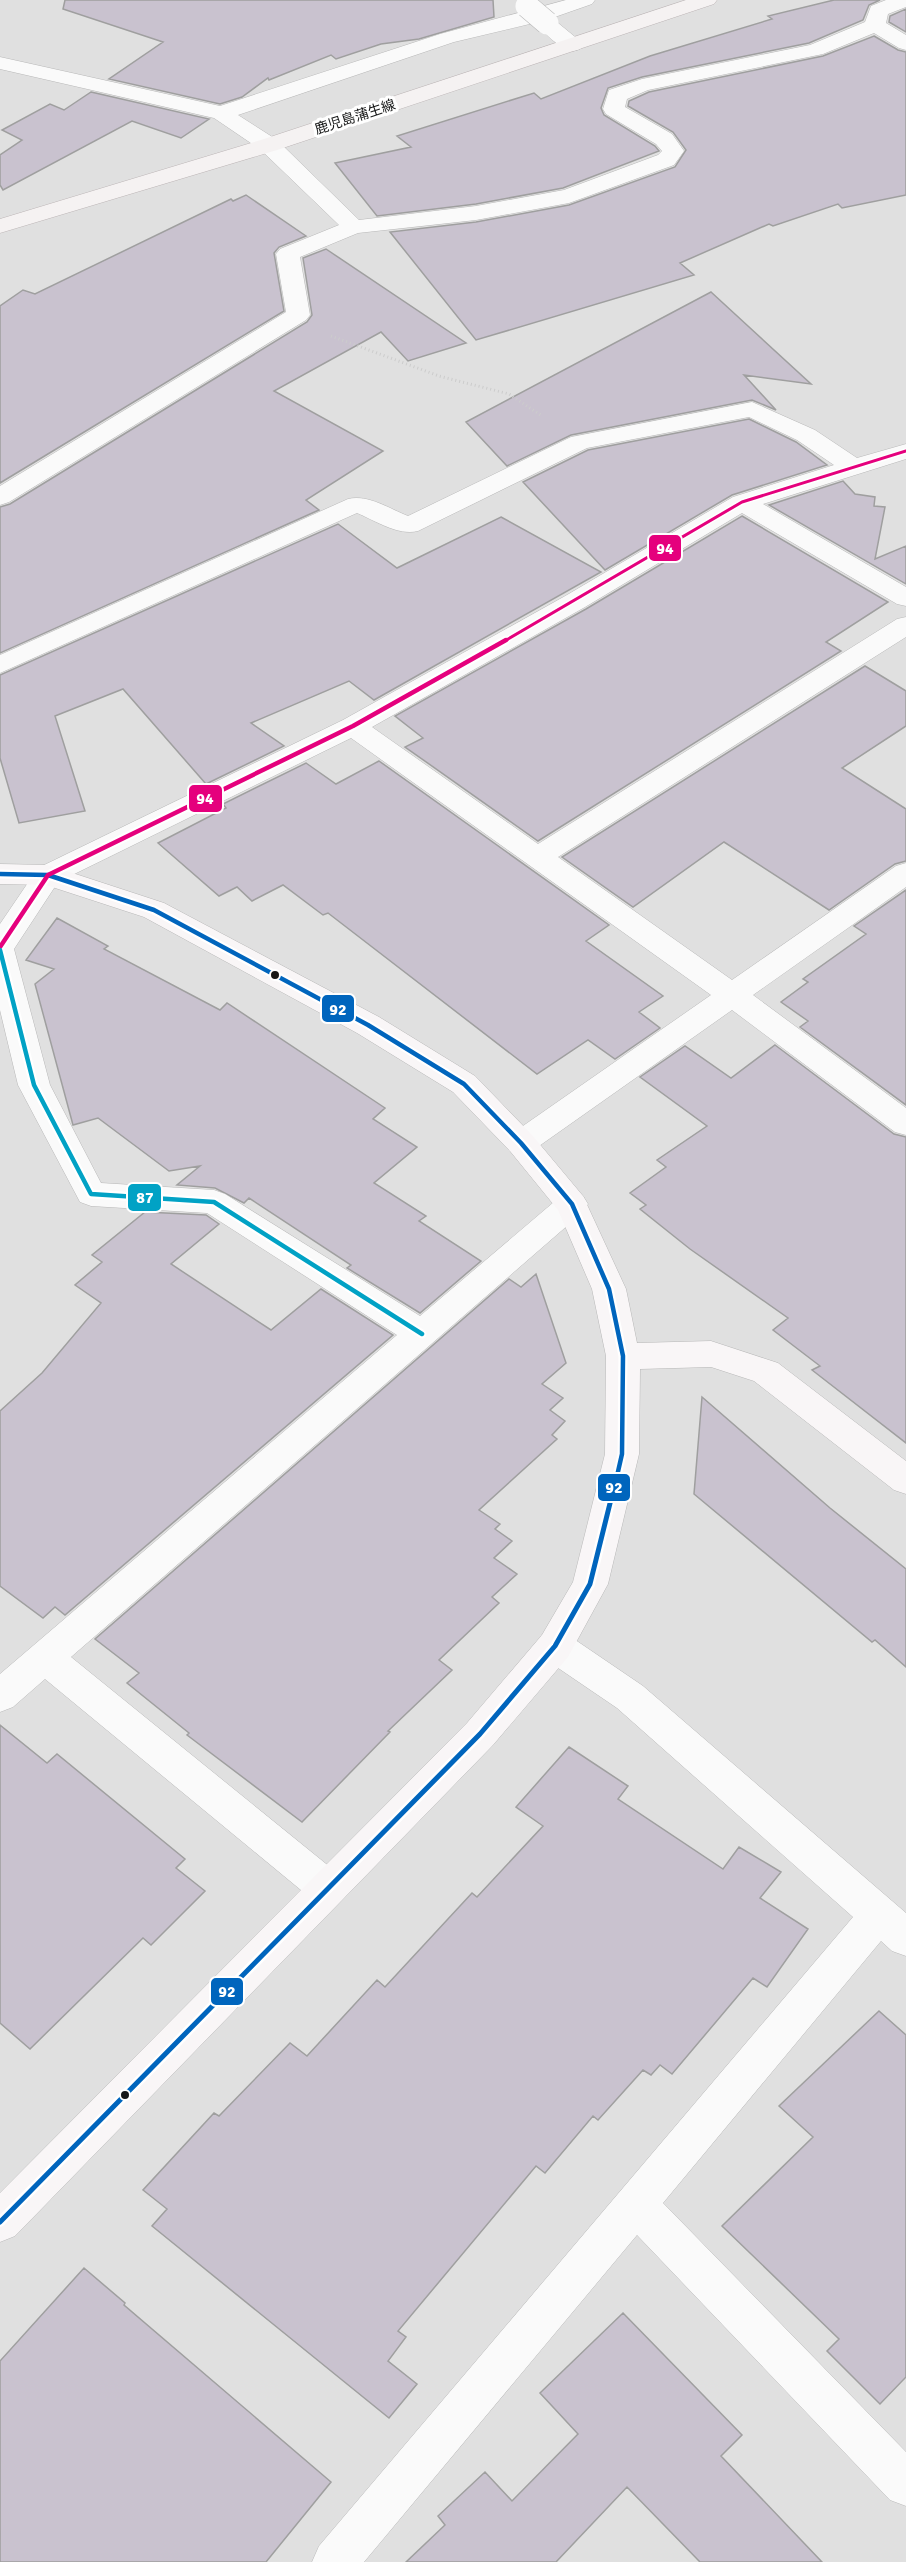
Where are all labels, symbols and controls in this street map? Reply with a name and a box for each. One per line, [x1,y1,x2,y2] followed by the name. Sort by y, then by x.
[312,96,398,138] street label: 鹿児島蒲生線
[648,534,682,562] line badge: 94
[656,539,674,559] text: 94
[188,784,223,813] line badge: 94
[196,789,214,809] text: 94
[269,969,281,981] unlabelled marker
[321,994,355,1023] line badge: 92
[329,1000,347,1020] text: 92
[127,1183,162,1212] line badge: 87
[136,1188,154,1208] text: 87
[597,1473,631,1502] line badge: 92
[605,1478,623,1498] text: 92
[210,1977,244,2006] line badge: 92
[218,1982,236,2002] text: 92
[119,2089,131,2101] unlabelled marker

